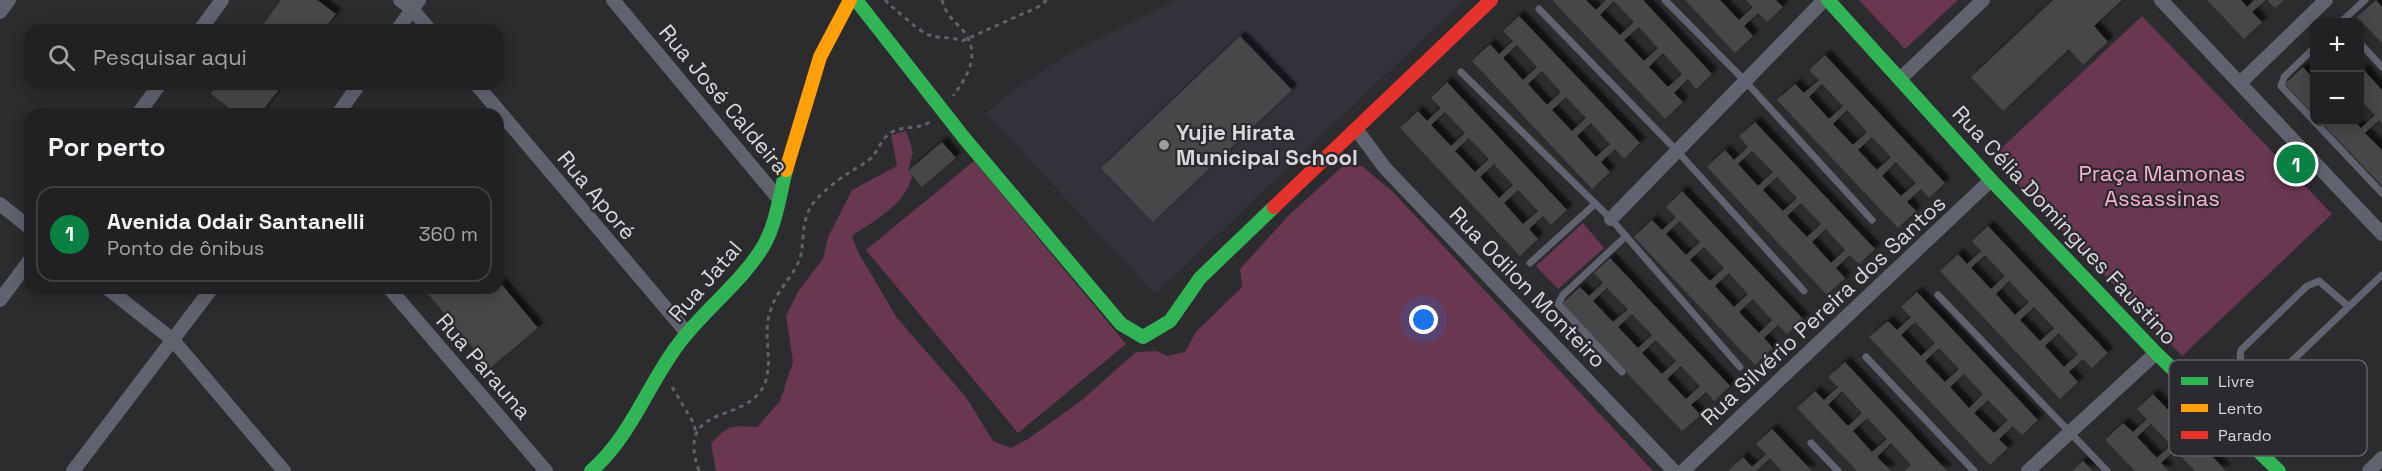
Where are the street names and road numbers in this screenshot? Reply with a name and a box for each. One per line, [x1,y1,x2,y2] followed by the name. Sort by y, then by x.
[653,18,795,180] street label: Rua José Caldeira
[1947,99,2183,351] street label: Rua Célia Domingues Faustino
[552,145,642,245] street label: Rua Aporé
[1695,189,1951,431] street label: Rua Silvério Pereira dos Santos
[1444,200,1612,374] street label: Rua Odilon Monteiro
[662,235,748,327] street label: Rua Jatal
[430,307,538,425] street label: Rua Parauna

